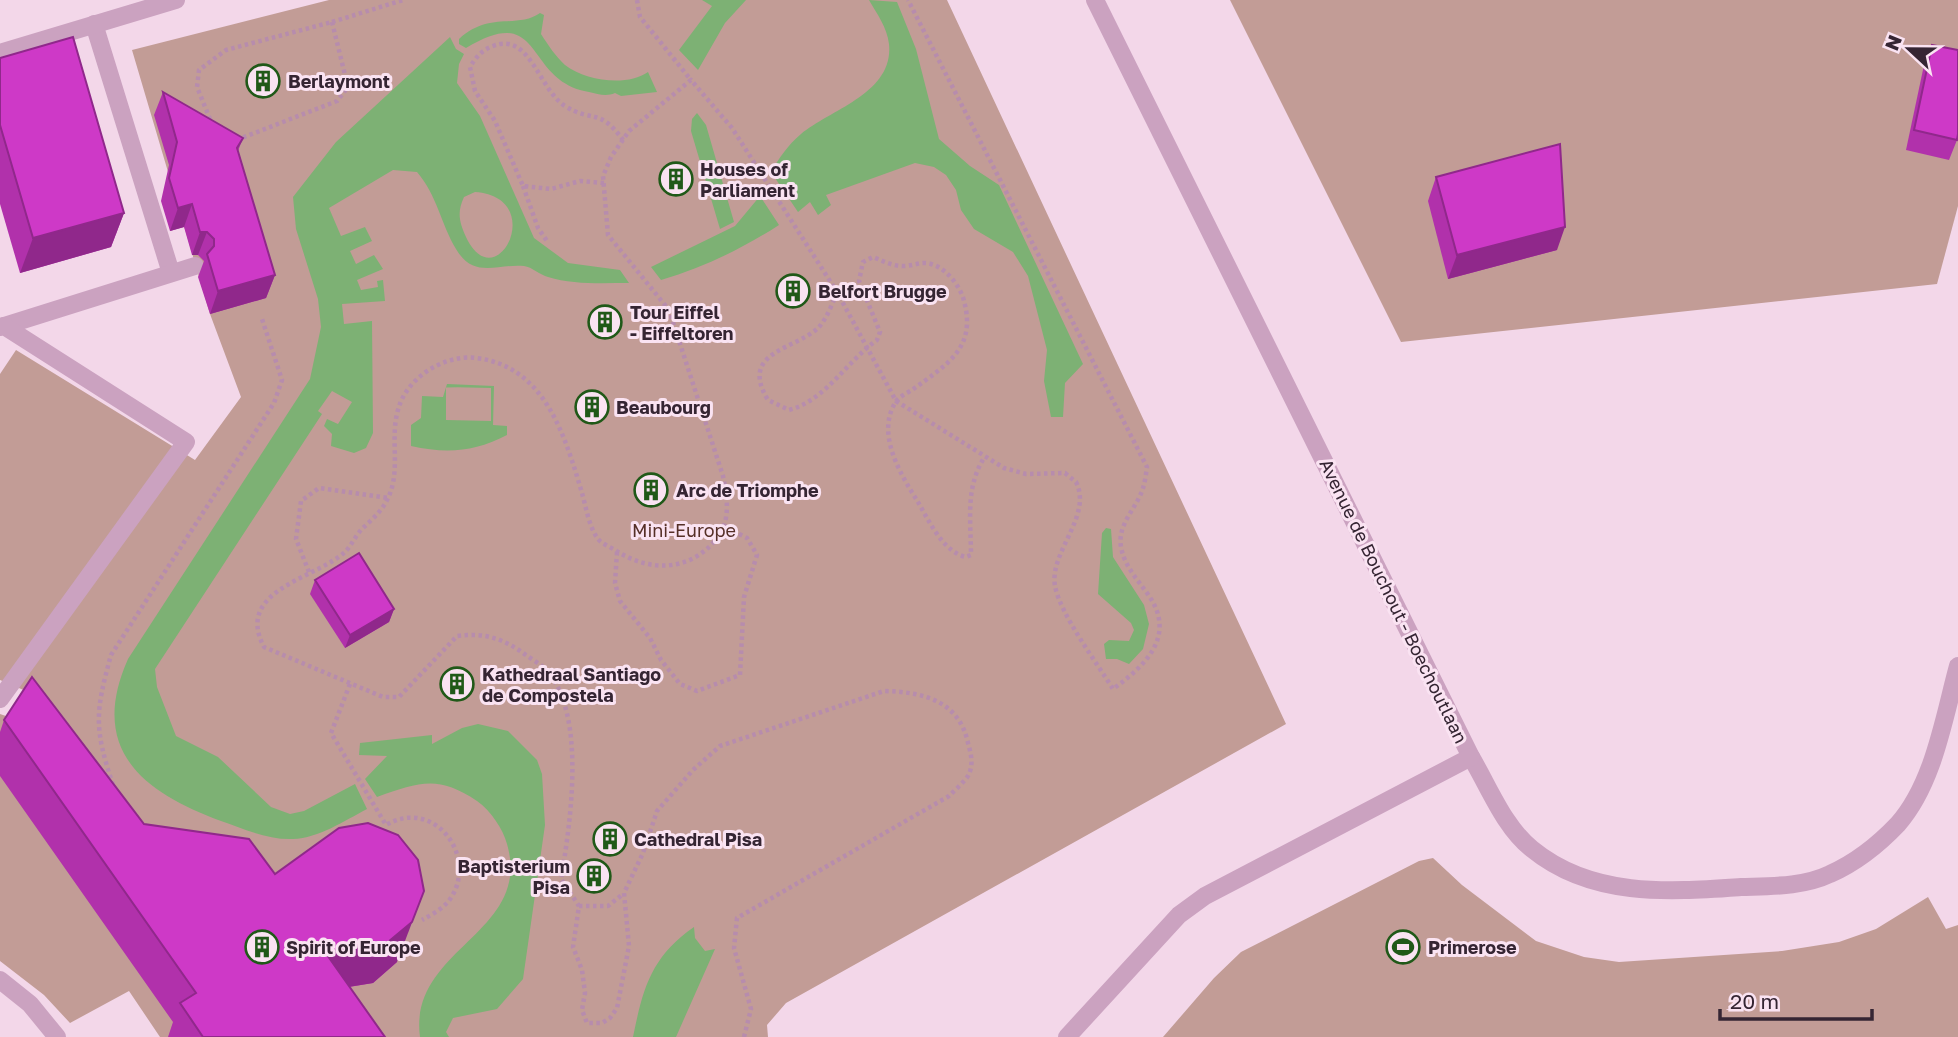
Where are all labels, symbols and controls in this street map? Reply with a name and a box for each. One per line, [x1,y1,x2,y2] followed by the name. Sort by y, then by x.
[1874,14,1944,84] north arrow
[1879,31,1906,53] text: N
[244,62,282,100] building icon: Berlaymont
[288,70,390,92] place label: Berlaymont
[700,158,795,201] place label: Houses of Parliament
[657,160,695,198] building icon: Houses of Parliament
[774,272,812,310] building icon: Belfort Brugge
[818,280,947,302] place label: Belfort Brugge
[630,301,734,344] place label: Tour Eiffel - Eiffeltoren
[586,303,624,341] building icon: Tour Eiffel - Eiffeltoren
[573,388,611,426] building icon: Beaubourg
[616,396,711,418] place label: Beaubourg
[1315,455,1473,747] street label: Avenue de Bouchout - Boechoutlaan
[632,471,670,509] building icon: Arc de Triomphe
[676,479,819,501] place label: Arc de Triomphe
[632,519,736,541] park label: Mini-Europe
[482,663,661,706] place label: Kathedraal Santiago de Compostela
[438,665,476,703] building icon: Kathedraal Santiago de Compostela
[591,820,629,858] building icon: Cathedral Pisa
[634,828,762,850] place label: Cathedral Pisa
[458,855,570,898] place label: Baptisterium Pisa
[575,857,613,895] building icon: Baptisterium Pisa
[243,928,281,966] building icon: Spirit of Europe
[1384,928,1422,966] sports icon: Primerose
[286,936,421,958] place label: Spirit of Europe
[1428,936,1517,958] place label: Primerose
[1720,978,1872,1022] scale bar
[1730,988,1779,1014] text: 20 m

